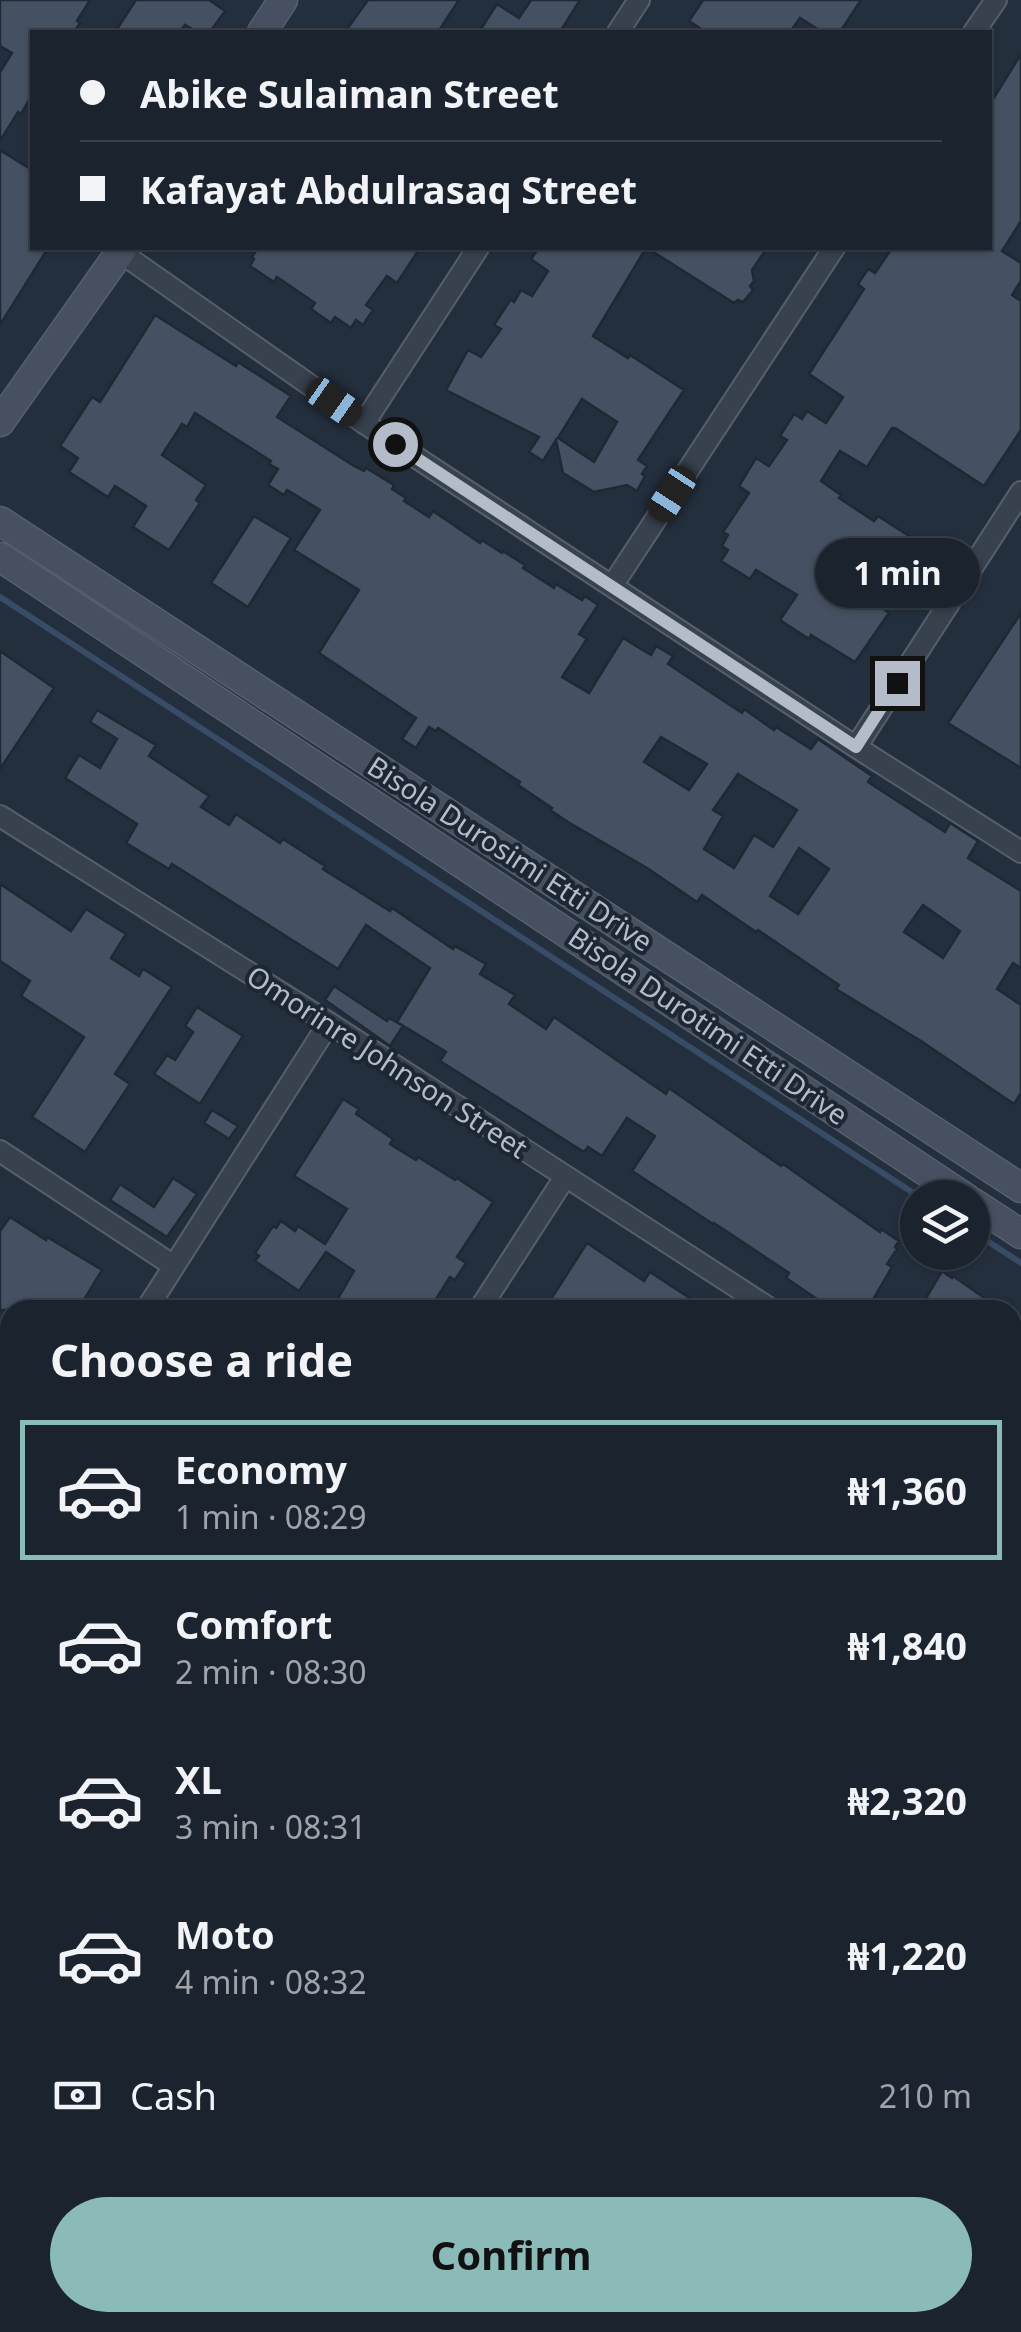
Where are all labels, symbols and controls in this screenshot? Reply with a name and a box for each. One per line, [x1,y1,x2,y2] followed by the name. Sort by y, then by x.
[140,67,559,119] text: Abike Sulaiman Street
[140,163,637,215] text: Kafayat Abdulrasaq Street
[301,373,367,431] car
[373,422,418,467] route start
[643,461,701,527] car
[814,538,980,608] callout: 1 min
[853,551,942,594] text: 1 min
[875,661,920,706] route end
[361,747,660,960] street label: Bisola Durosimi Etti Drive
[561,917,856,1133] street label: Bisola Durotimi Etti Drive
[240,956,535,1166] street label: Omorinre Johnson Street
[900,1180,990,1270] map controls
[900,1180,990,1270] button: layers
[50,1329,353,1390] text: Choose a ride
[175,1443,347,1495] text: Economy
[55,1445,145,1535] icon: car
[847,1464,967,1516] text: ₦1,360
[175,1495,367,1538] text: 1 min · 08:29
[175,1598,332,1650] text: Comfort
[55,1600,145,1690] icon: car
[847,1619,967,1671] text: ₦1,840
[175,1650,367,1693] text: 2 min · 08:30
[175,1753,222,1805] text: XL
[55,1755,145,1845] icon: car
[847,1774,967,1826] text: ₦2,320
[175,1805,367,1848] text: 3 min · 08:31
[175,1908,275,1960] text: Moto
[55,1910,145,2000] icon: car
[847,1929,967,1981] text: ₦1,220
[175,1960,367,2003] text: 4 min · 08:32
[50,2068,105,2123] icon: cash
[130,2069,217,2121] text: Cash
[879,2074,972,2117] text: 210 m
[50,2197,972,2312] button: Confirm

